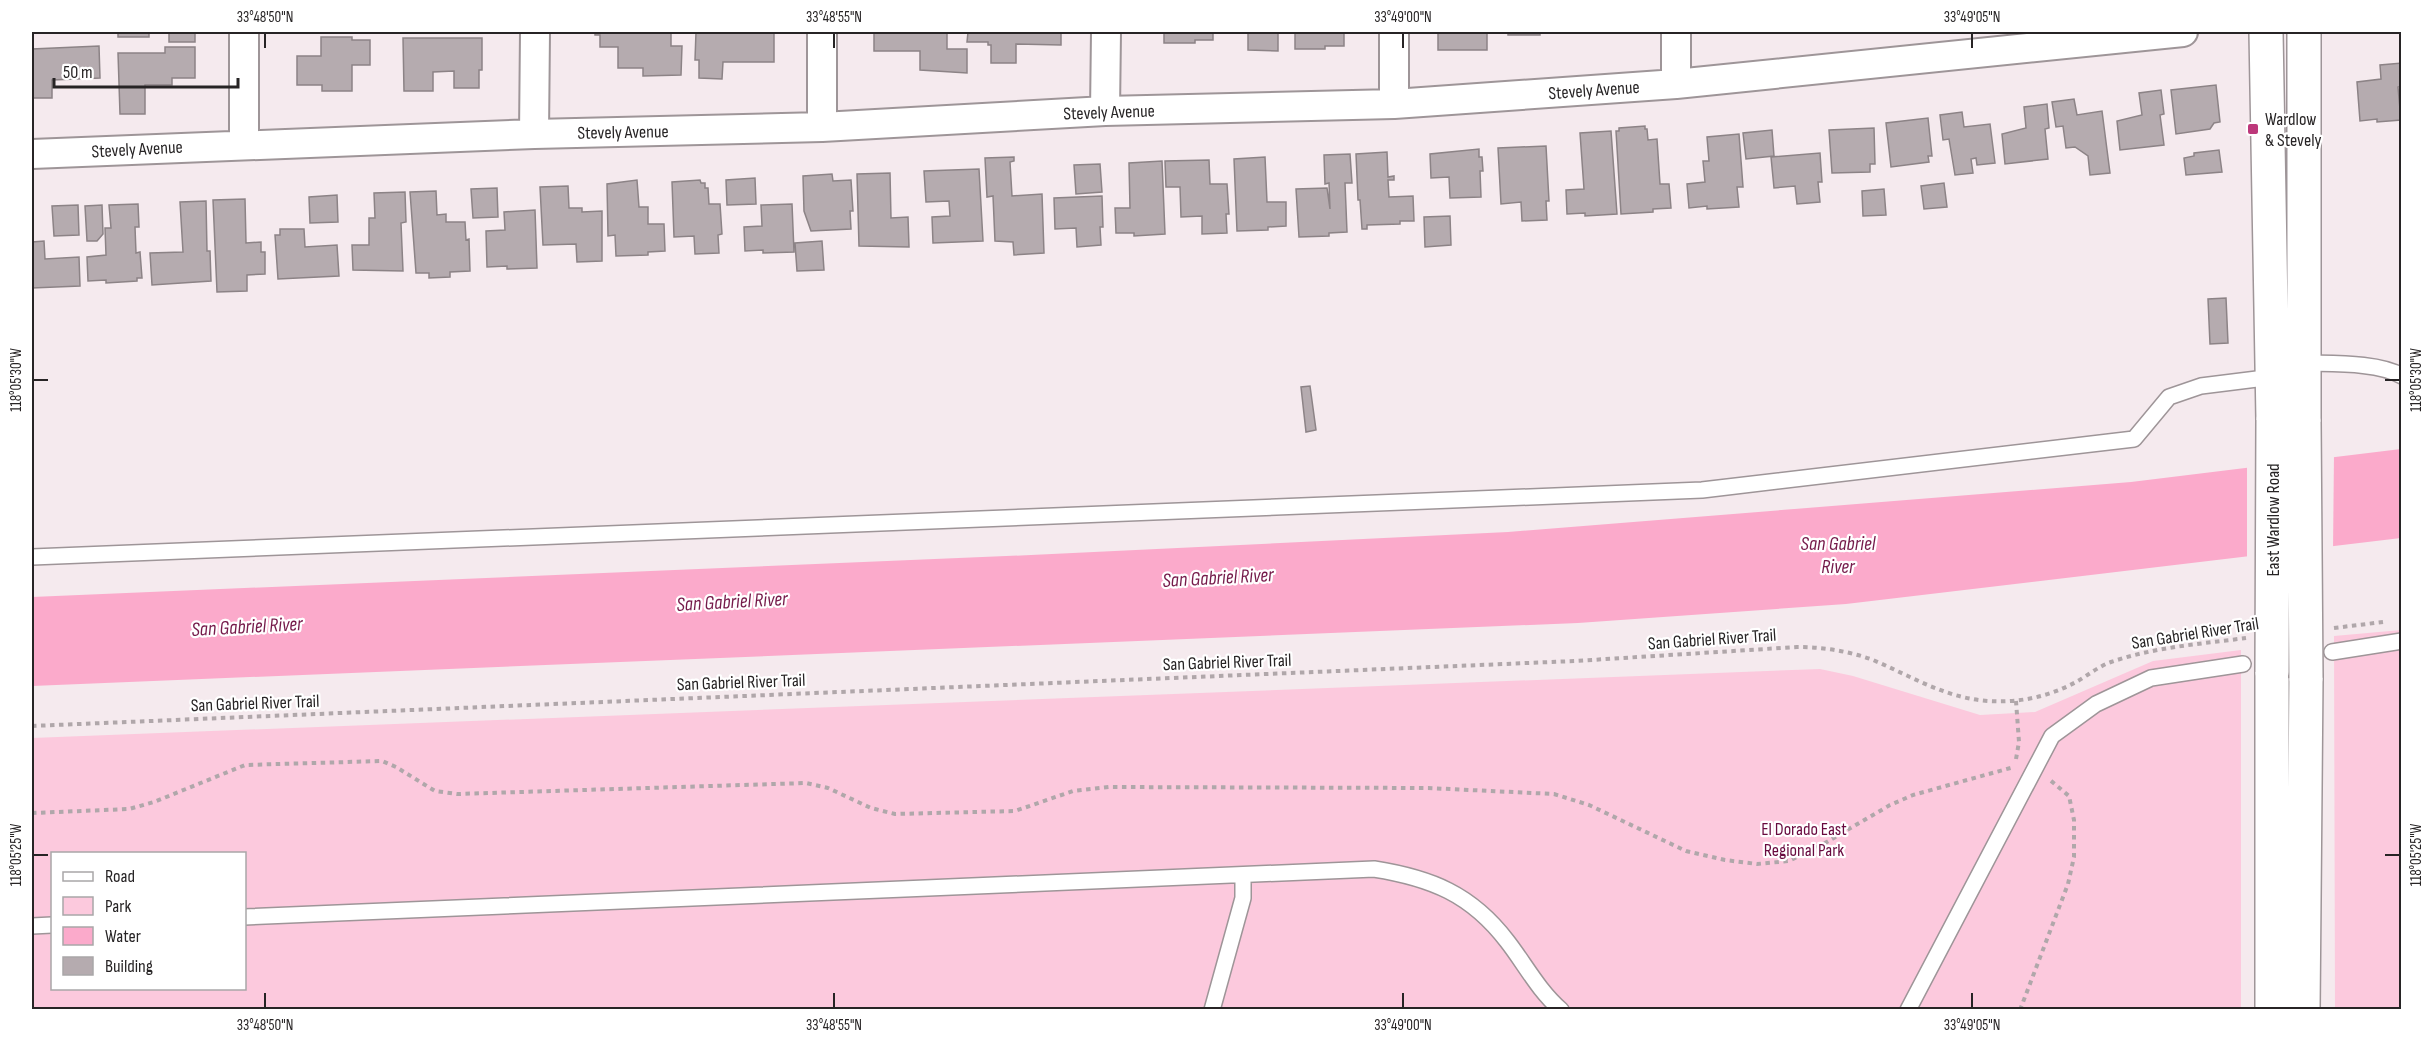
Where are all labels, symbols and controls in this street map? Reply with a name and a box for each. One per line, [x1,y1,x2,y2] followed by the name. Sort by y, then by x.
[237,8,293,27] text: 33°48'50"N
[806,8,862,27] text: 33°48'55"N
[1374,8,1432,27] text: 33°49'00"N
[1944,8,2000,27] text: 33°49'05"N
[54,51,238,89] scale bar
[63,62,93,83] text: 50 m
[1548,77,1640,104] street label: Stevely Avenue
[1063,100,1155,125] street label: Stevely Avenue
[2265,109,2322,151] place label: Wardlow & Stevely
[577,121,669,144] street label: Stevely Avenue
[2246,122,2260,136] marker: Wardlow & Stevely
[91,137,183,162] street label: Stevely Avenue
[7,348,26,412] text: 118°05'30"W
[2407,348,2426,412] text: 118°05'30"W
[2263,463,2284,577] street label: East Wardlow Road
[1801,532,1877,579] water label: San Gabriel River
[1162,563,1276,593] water label: San Gabriel River
[676,587,790,617] water label: San Gabriel River
[191,612,305,642] water label: San Gabriel River
[2130,613,2260,654] street label: San Gabriel River Trail
[1647,625,1777,654] street label: San Gabriel River Trail
[1162,650,1292,675] street label: San Gabriel River Trail
[676,670,806,695] street label: San Gabriel River Trail
[190,691,320,716] street label: San Gabriel River Trail
[1761,819,1847,861] park label: El Dorado East Regional Park
[7,823,26,886] text: 118°05'25"W
[2407,823,2426,886] text: 118°05'25"W
[51,852,246,990] legend
[105,866,135,887] text: Road
[105,896,131,917] text: Park
[105,926,141,947] text: Water
[105,956,153,977] text: Building
[237,1016,293,1035] text: 33°48'50"N
[806,1016,862,1035] text: 33°48'55"N
[1374,1016,1432,1035] text: 33°49'00"N
[1944,1016,2000,1035] text: 33°49'05"N

